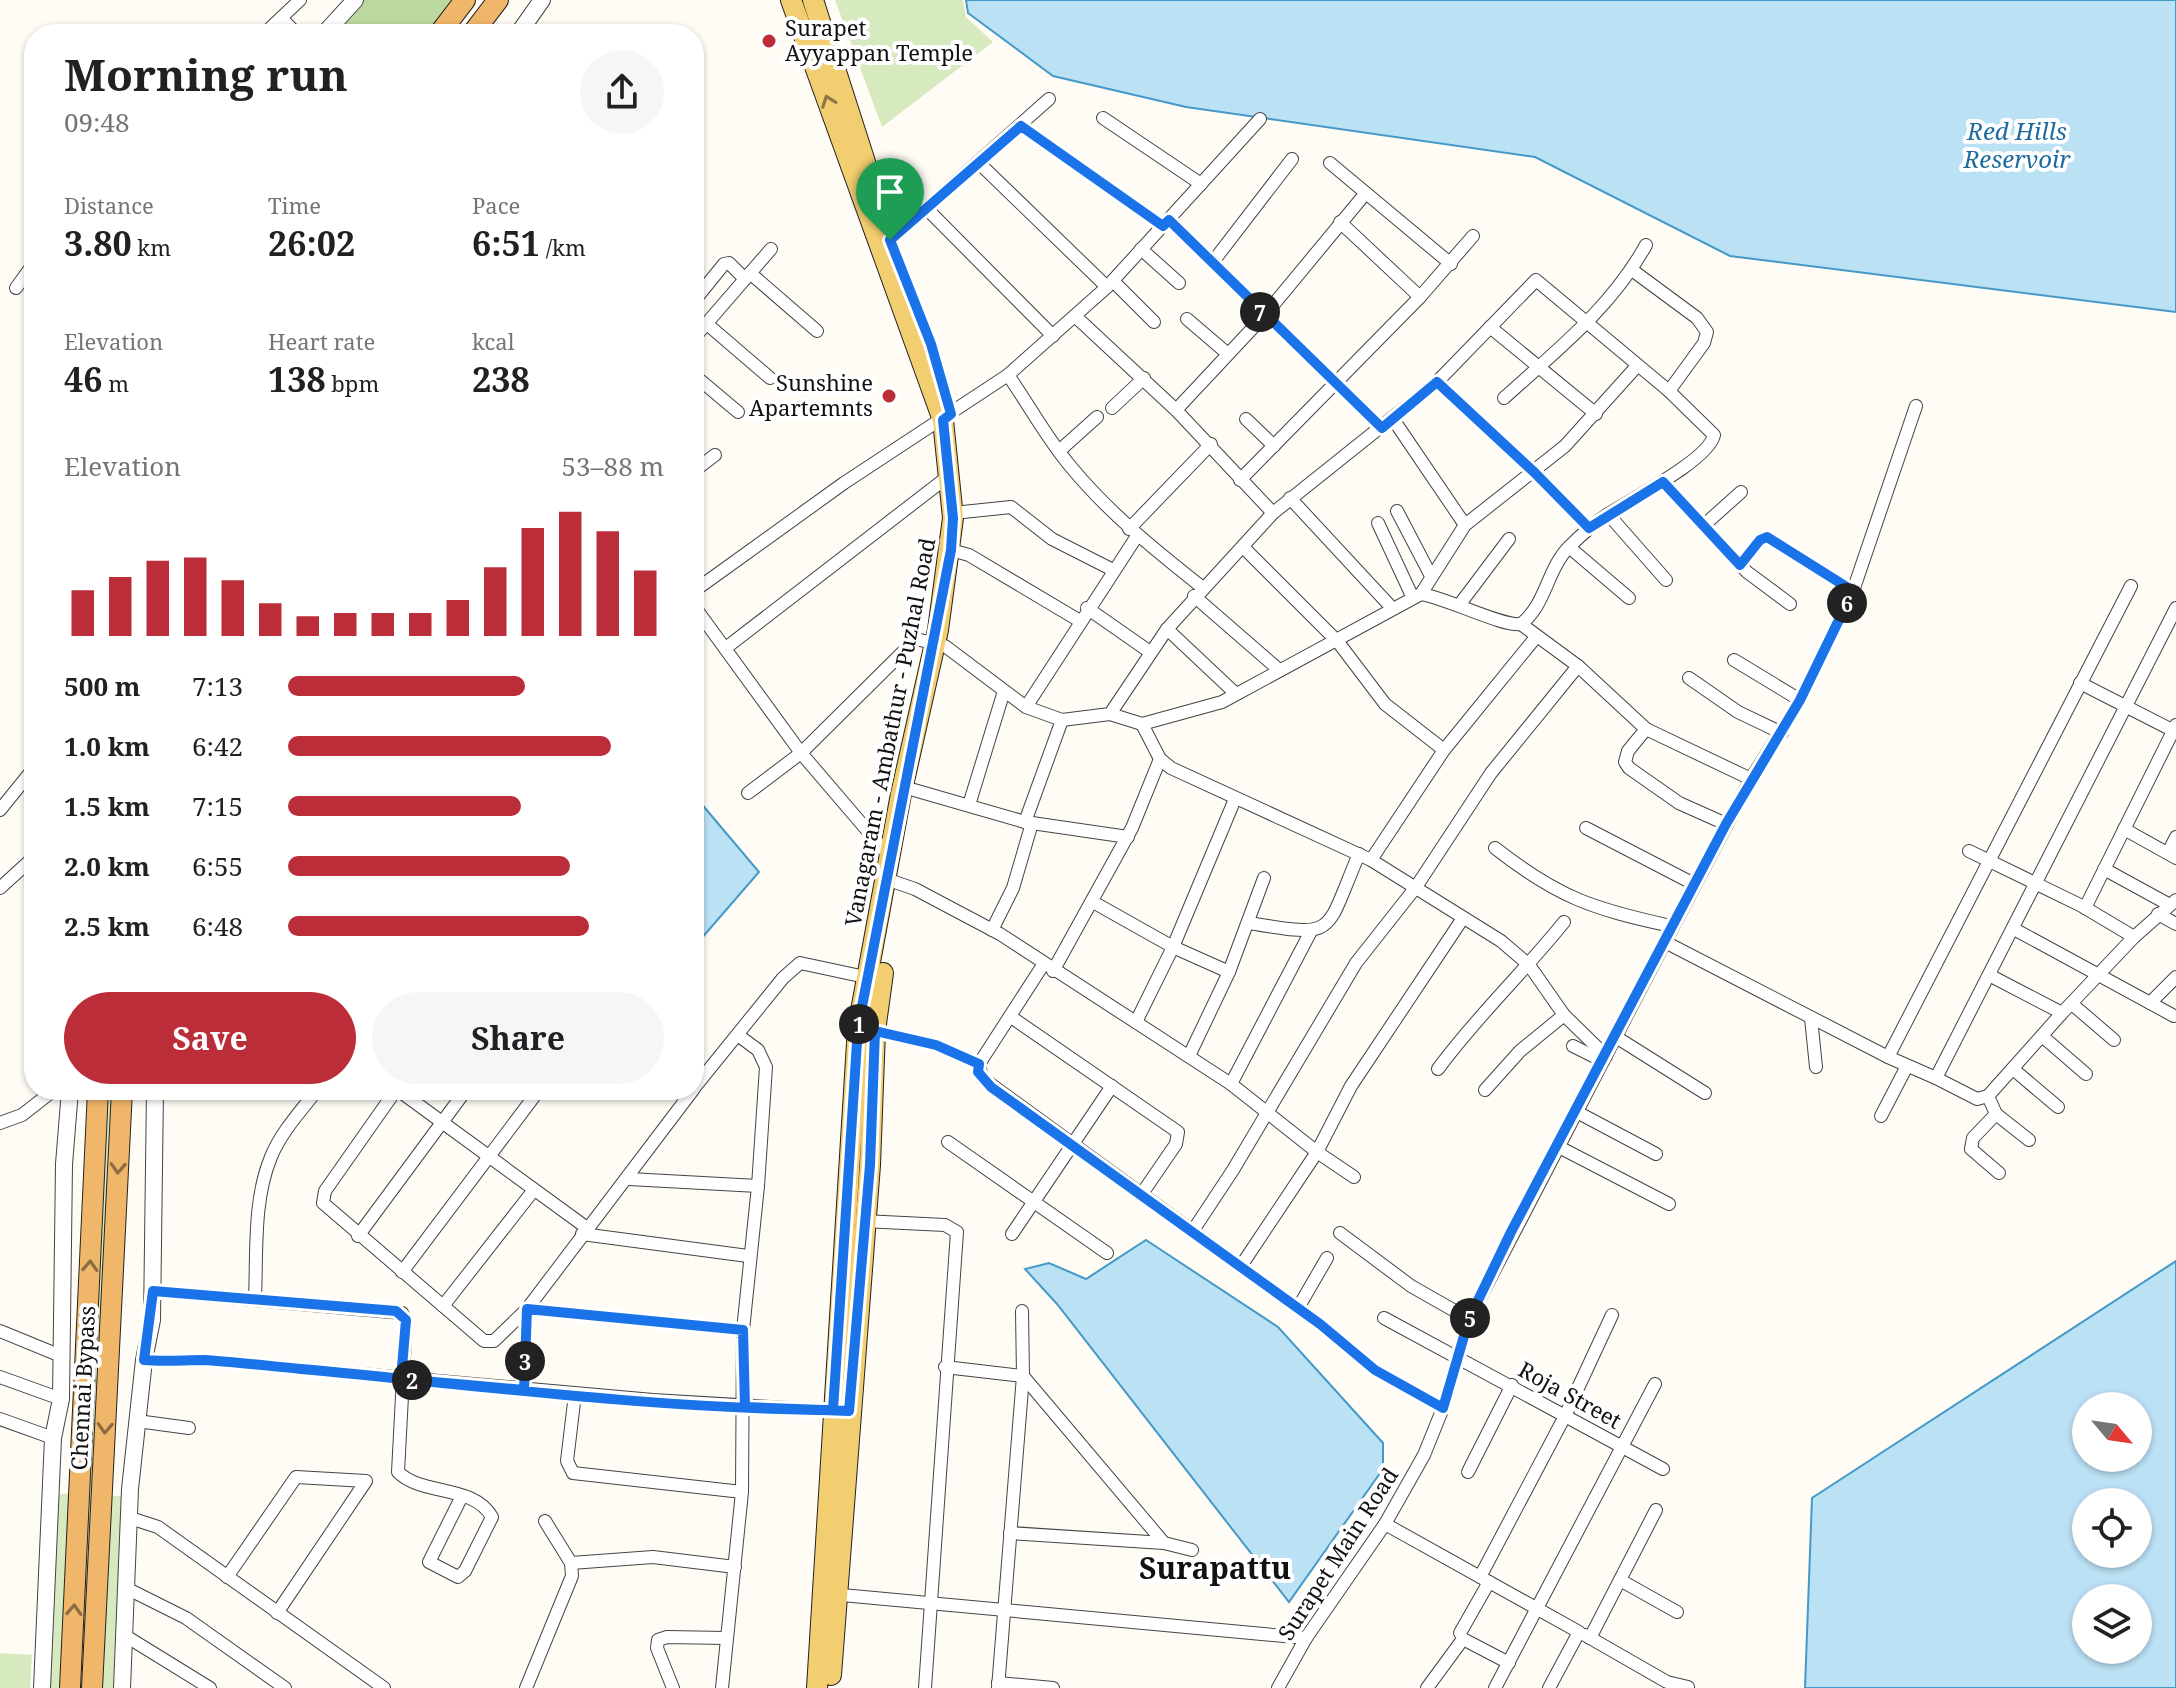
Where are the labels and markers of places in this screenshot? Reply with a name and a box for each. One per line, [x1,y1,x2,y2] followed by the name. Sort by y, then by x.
[785,12,973,67] place label: Surapet Ayyappan Temple
[760,32,778,50] marker: Surapet Ayyappan Temple
[856,158,924,240] pin
[1240,292,1280,332] pin: 7
[749,367,873,422] place label: Sunshine Apartemnts
[880,387,898,405] marker: Sunshine Apartemnts
[1827,583,1867,623] pin: 6
[839,1004,879,1044] pin: 1
[1450,1298,1490,1338] pin: 5
[505,1341,545,1381] pin: 3
[392,1360,432,1400] pin: 2

